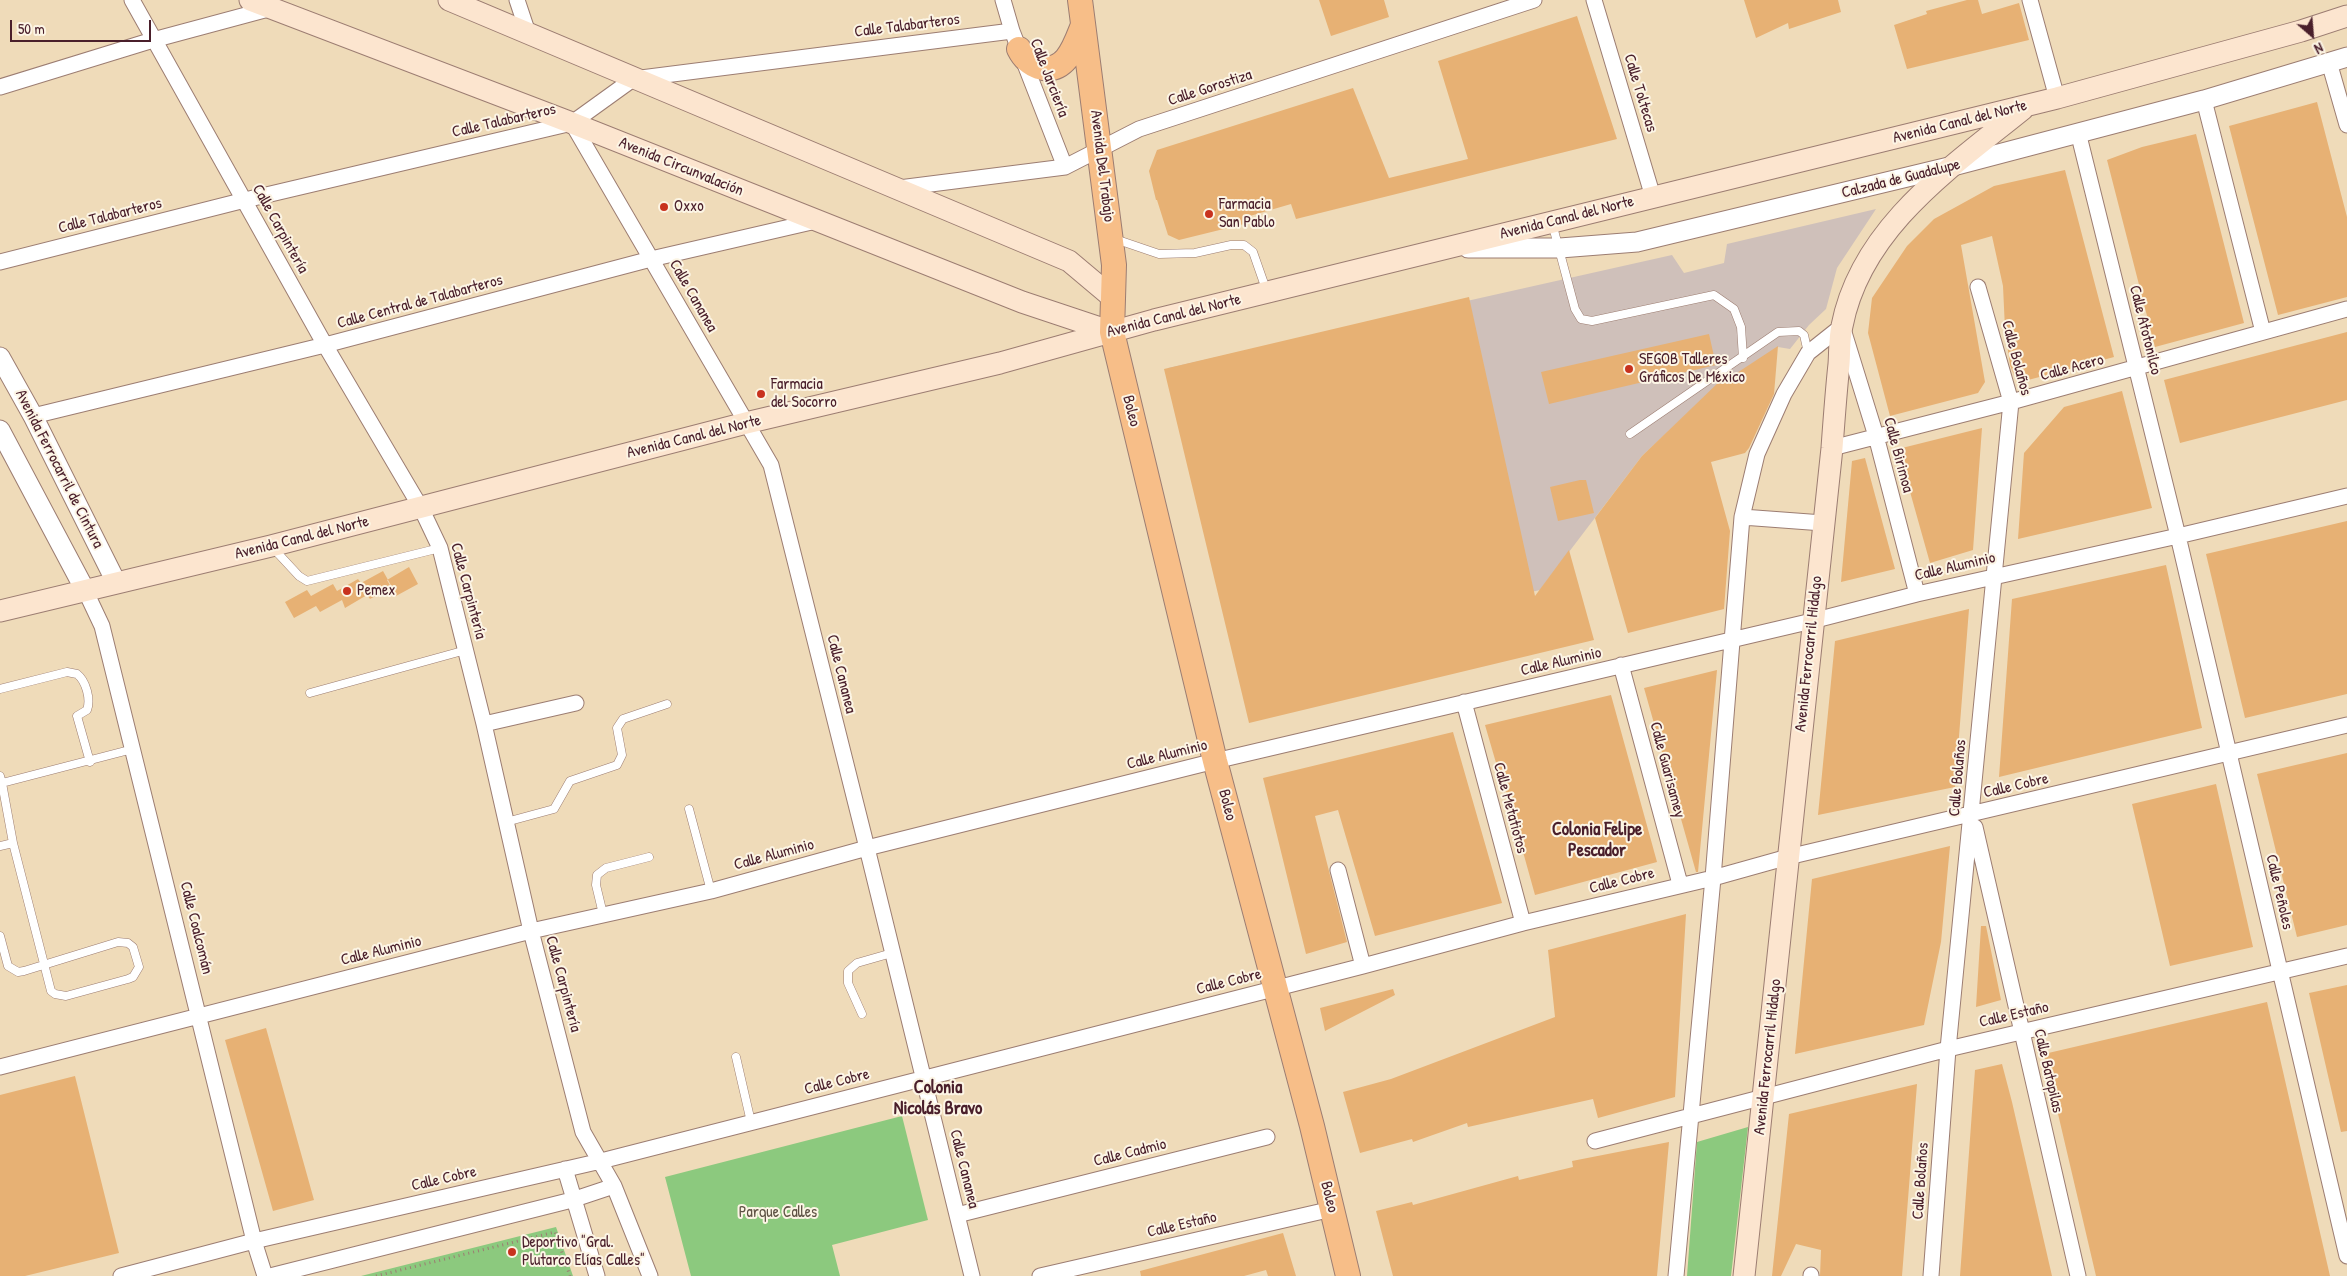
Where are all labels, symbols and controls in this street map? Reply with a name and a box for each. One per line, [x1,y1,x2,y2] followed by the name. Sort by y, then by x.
[12,10,154,42] scale bar
[853,10,961,42] street label: Calle Talabarteros
[2287,10,2337,60] north arrow
[18,18,45,39] text: 50 m
[1025,36,1073,120] street label: Calle Jarciería
[2311,39,2327,59] text: N
[1619,52,1661,134] street label: Calle Toltecas
[1166,65,1254,111] street label: Calle Gorostiza
[1891,96,2029,148] street label: Avenida Canal del Norte
[450,100,558,142] street label: Calle Talabarteros
[1086,109,1118,223] street label: Avenida Del Trabajo
[616,133,746,201] street label: Avenida Circunvalación
[1840,155,1962,203] street label: Calzada de Guadalupe
[248,181,312,277] street label: Calle Carpintería
[1498,192,1636,244] street label: Avenida Canal del Norte
[56,194,164,238] street label: Calle Talabarteros
[1219,195,1275,233] place label: Farmacia San Pablo
[674,197,704,217] place label: Oxxo
[658,201,670,213] marker: Oxxo
[1203,208,1215,220] marker: Farmacia San Pablo
[665,256,721,336] street label: Calle Cananea
[335,271,505,333] street label: Calle Central de Talabarteros
[2125,283,2165,377] street label: Calle Atotonilco
[1105,290,1243,342] street label: Avenida Canal del Norte
[1997,318,2035,398] street label: Calle Bolaños
[1639,350,1745,388] place label: SEGOB Talleres Gráficos De México
[2038,350,2106,386] street label: Calle Acero
[1623,363,1635,375] marker: SEGOB Talleres Gráficos De México
[771,375,837,413] place label: Farmacia del Socorro
[11,387,107,551] street label: Avenida Ferrocarril de Cintura
[755,388,767,400] marker: Farmacia del Socorro
[1118,393,1144,429] street label: Boleo
[625,411,763,463] street label: Avenida Canal del Norte
[1879,415,1917,495] street label: Calle Birimoa
[233,512,371,564] street label: Avenida Canal del Norte
[446,541,490,641] street label: Calle Carpintería
[1913,548,1997,586] street label: Calle Aluminio
[1791,575,1827,733] street label: Avenida Ferrocarril Hidalgo
[357,581,395,601] place label: Pemex
[341,585,353,597] marker: Pemex
[822,633,860,715] street label: Calle Cananea
[1519,643,1603,681] street label: Calle Aluminio
[1645,720,1689,820] street label: Calle Guarisamey
[1125,736,1209,774] street label: Calle Aluminio
[1945,739,1971,817] street label: Calle Bolaños
[1489,760,1531,856] street label: Calle Metatiotos
[1982,769,2050,803] street label: Calle Cobre
[1214,787,1240,823] street label: Boleo
[1552,819,1642,862] district label: Colonia Felipe Pescador
[732,835,816,875] street label: Calle Aluminio
[2261,853,2297,931] street label: Calle Peñoles
[1588,864,1656,898] street label: Calle Cobre
[175,880,217,976] street label: Calle Coalcomán
[339,932,423,970] street label: Calle Aluminio
[541,934,585,1034] street label: Calle Carpintería
[1195,965,1263,999] street label: Calle Cobre
[1750,978,1786,1136] street label: Avenida Ferrocarril Hidalgo
[1977,998,2051,1032] street label: Calle Estaño
[2029,1027,2067,1115] street label: Calle Batopilas
[803,1065,871,1099] street label: Calle Cobre
[894,1077,982,1120] district label: Colonia Nicolás Bravo
[945,1128,983,1210] street label: Calle Cananea
[1092,1135,1168,1171] street label: Calle Cadmio
[1909,1142,1933,1220] street label: Calle Bolaños
[410,1162,478,1196] street label: Calle Cobre
[1316,1179,1342,1215] street label: Boleo
[739,1203,817,1223] park label: Parque Calles
[1145,1208,1219,1242] street label: Calle Estaño
[522,1233,645,1271] place label: Deportivo "Gral. Plutarco Elías Calles"
[506,1246,518,1258] marker: Deportivo "Gral. Plutarco Elías Calles"

